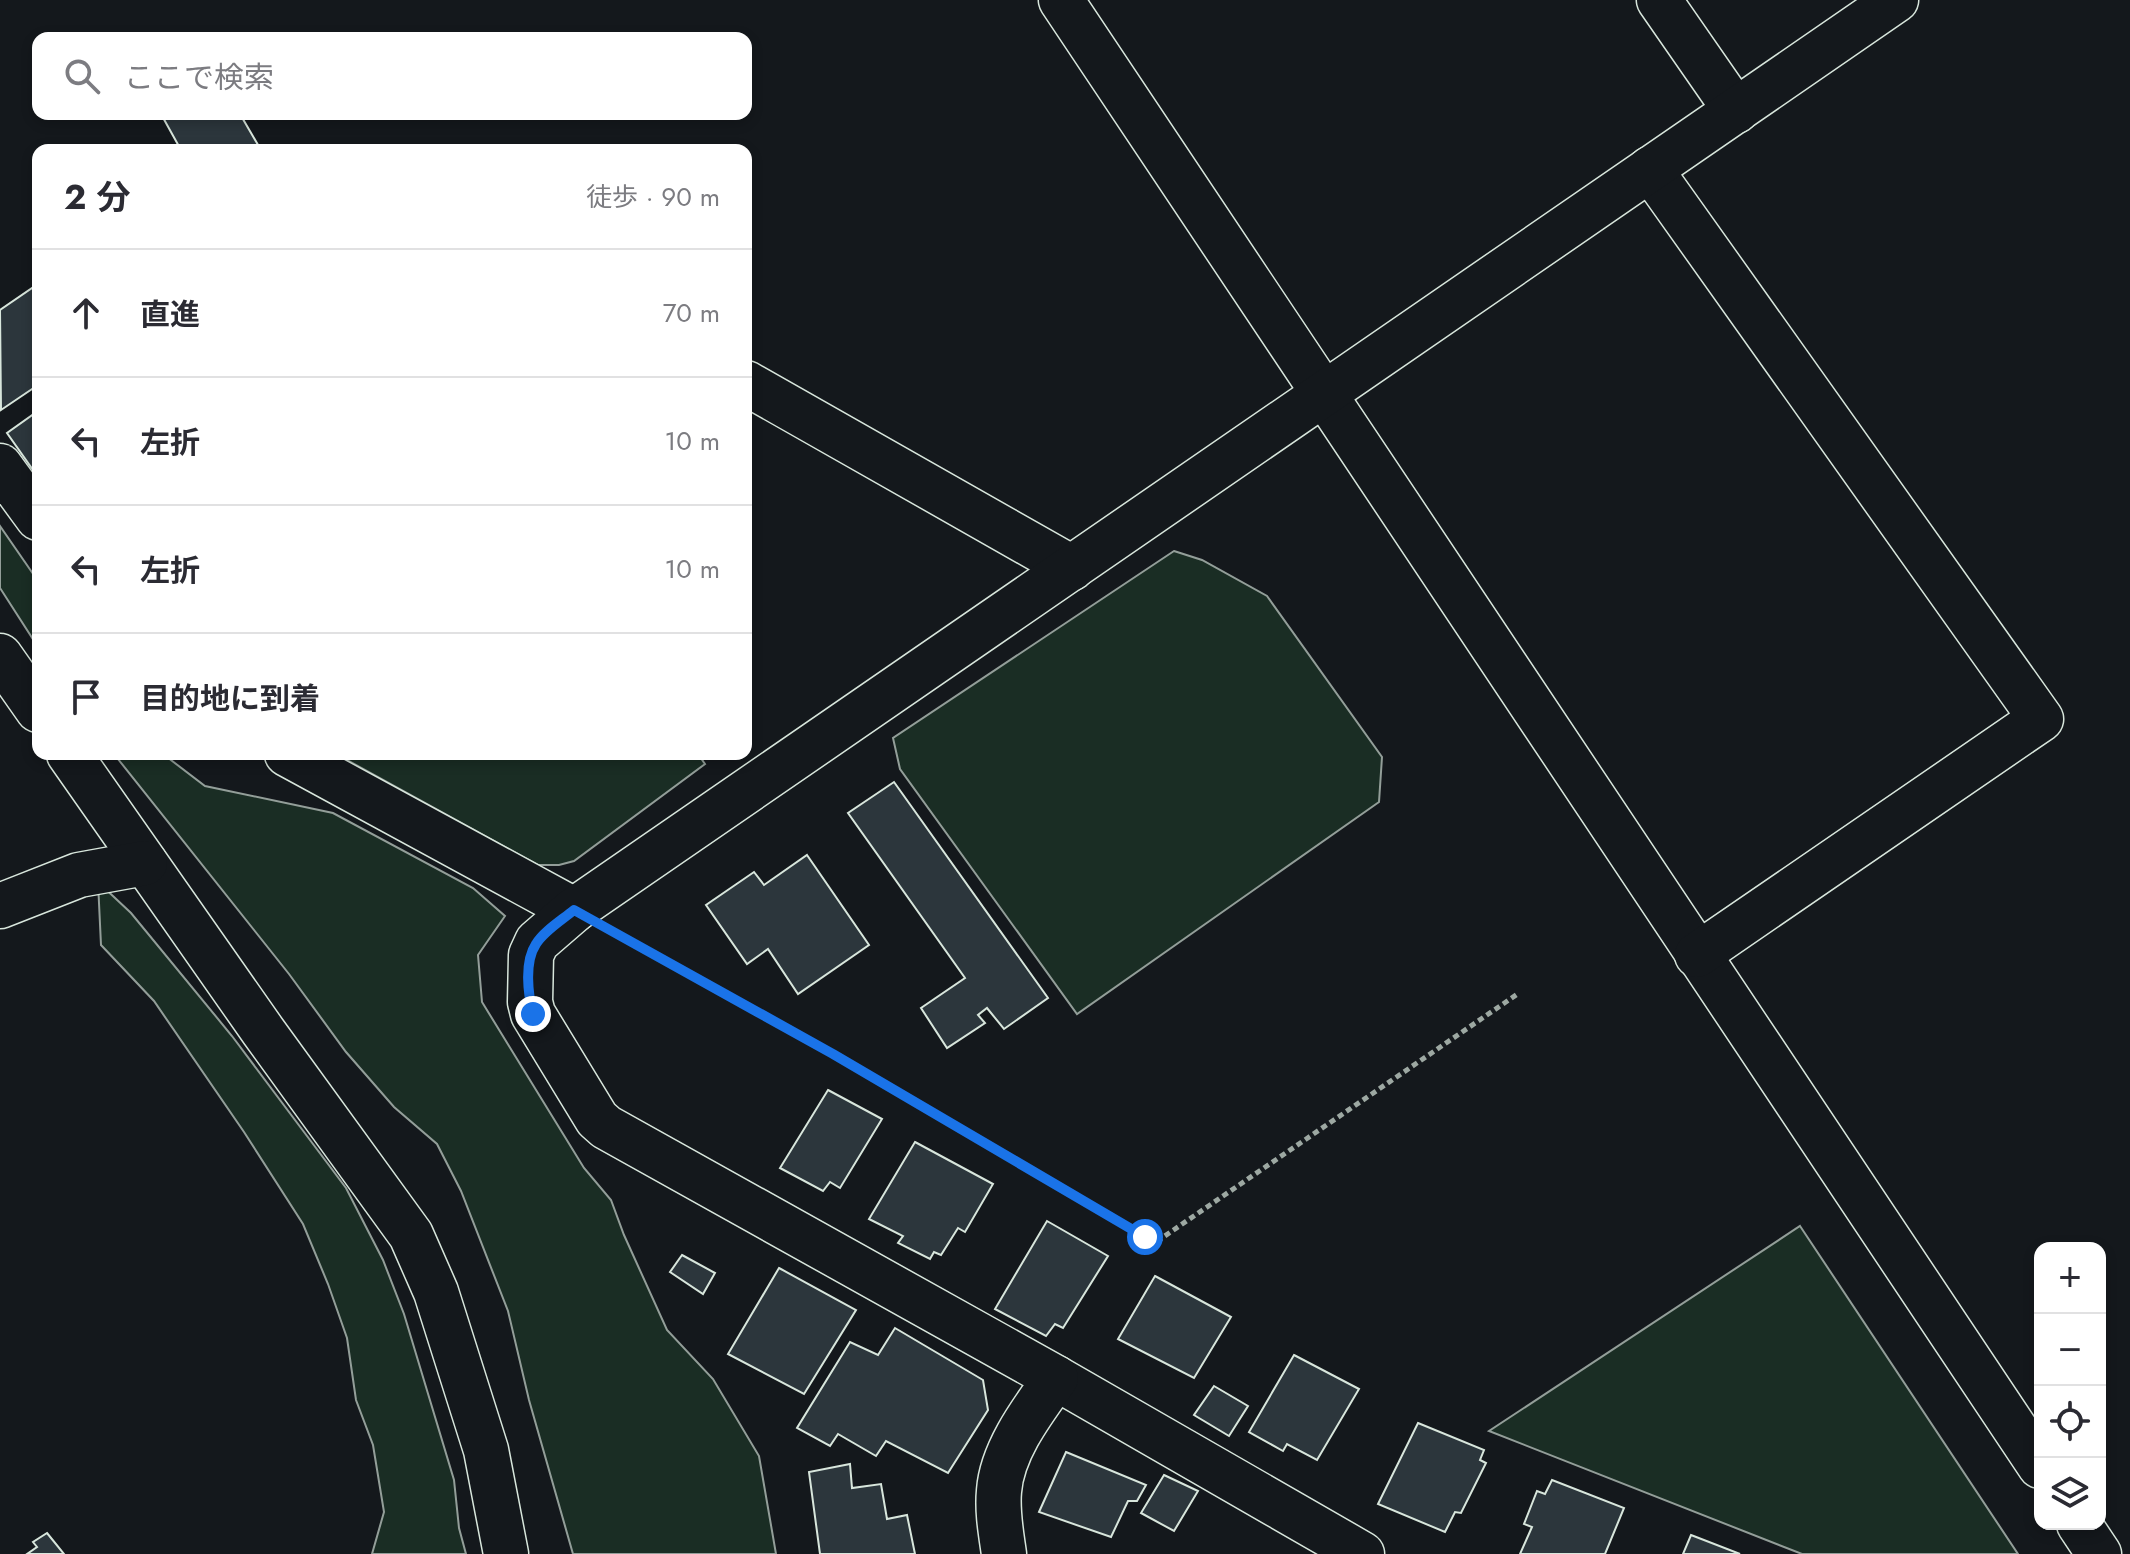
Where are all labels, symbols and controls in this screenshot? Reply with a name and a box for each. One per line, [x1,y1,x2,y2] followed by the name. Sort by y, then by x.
[32,32,752,120] search box
[60,54,104,98] icon: search
[124,56,274,99] text: ここで検索
[64,173,131,222] text: 2 分
[586,178,720,216] text: 徒歩 · 90 m
[64,291,108,335] icon: ahead
[140,293,200,336] text: 直進
[663,294,720,332] text: 70 m
[64,419,108,463] icon: left
[140,421,200,464] text: 左折
[665,422,720,460] text: 10 m
[64,547,108,591] icon: left
[140,549,200,592] text: 左折
[665,550,720,588] text: 10 m
[64,675,108,719] icon: arrive
[140,677,320,720] text: 目的地に到着
[515,996,551,1032] route end
[1127,1219,1163,1255] route start
[2034,1242,2106,1530] map controls
[2034,1242,2106,1314] button: +
[2034,1314,2106,1386] button: −
[2034,1386,2106,1458] button: locate
[2034,1458,2106,1530] button: layers

